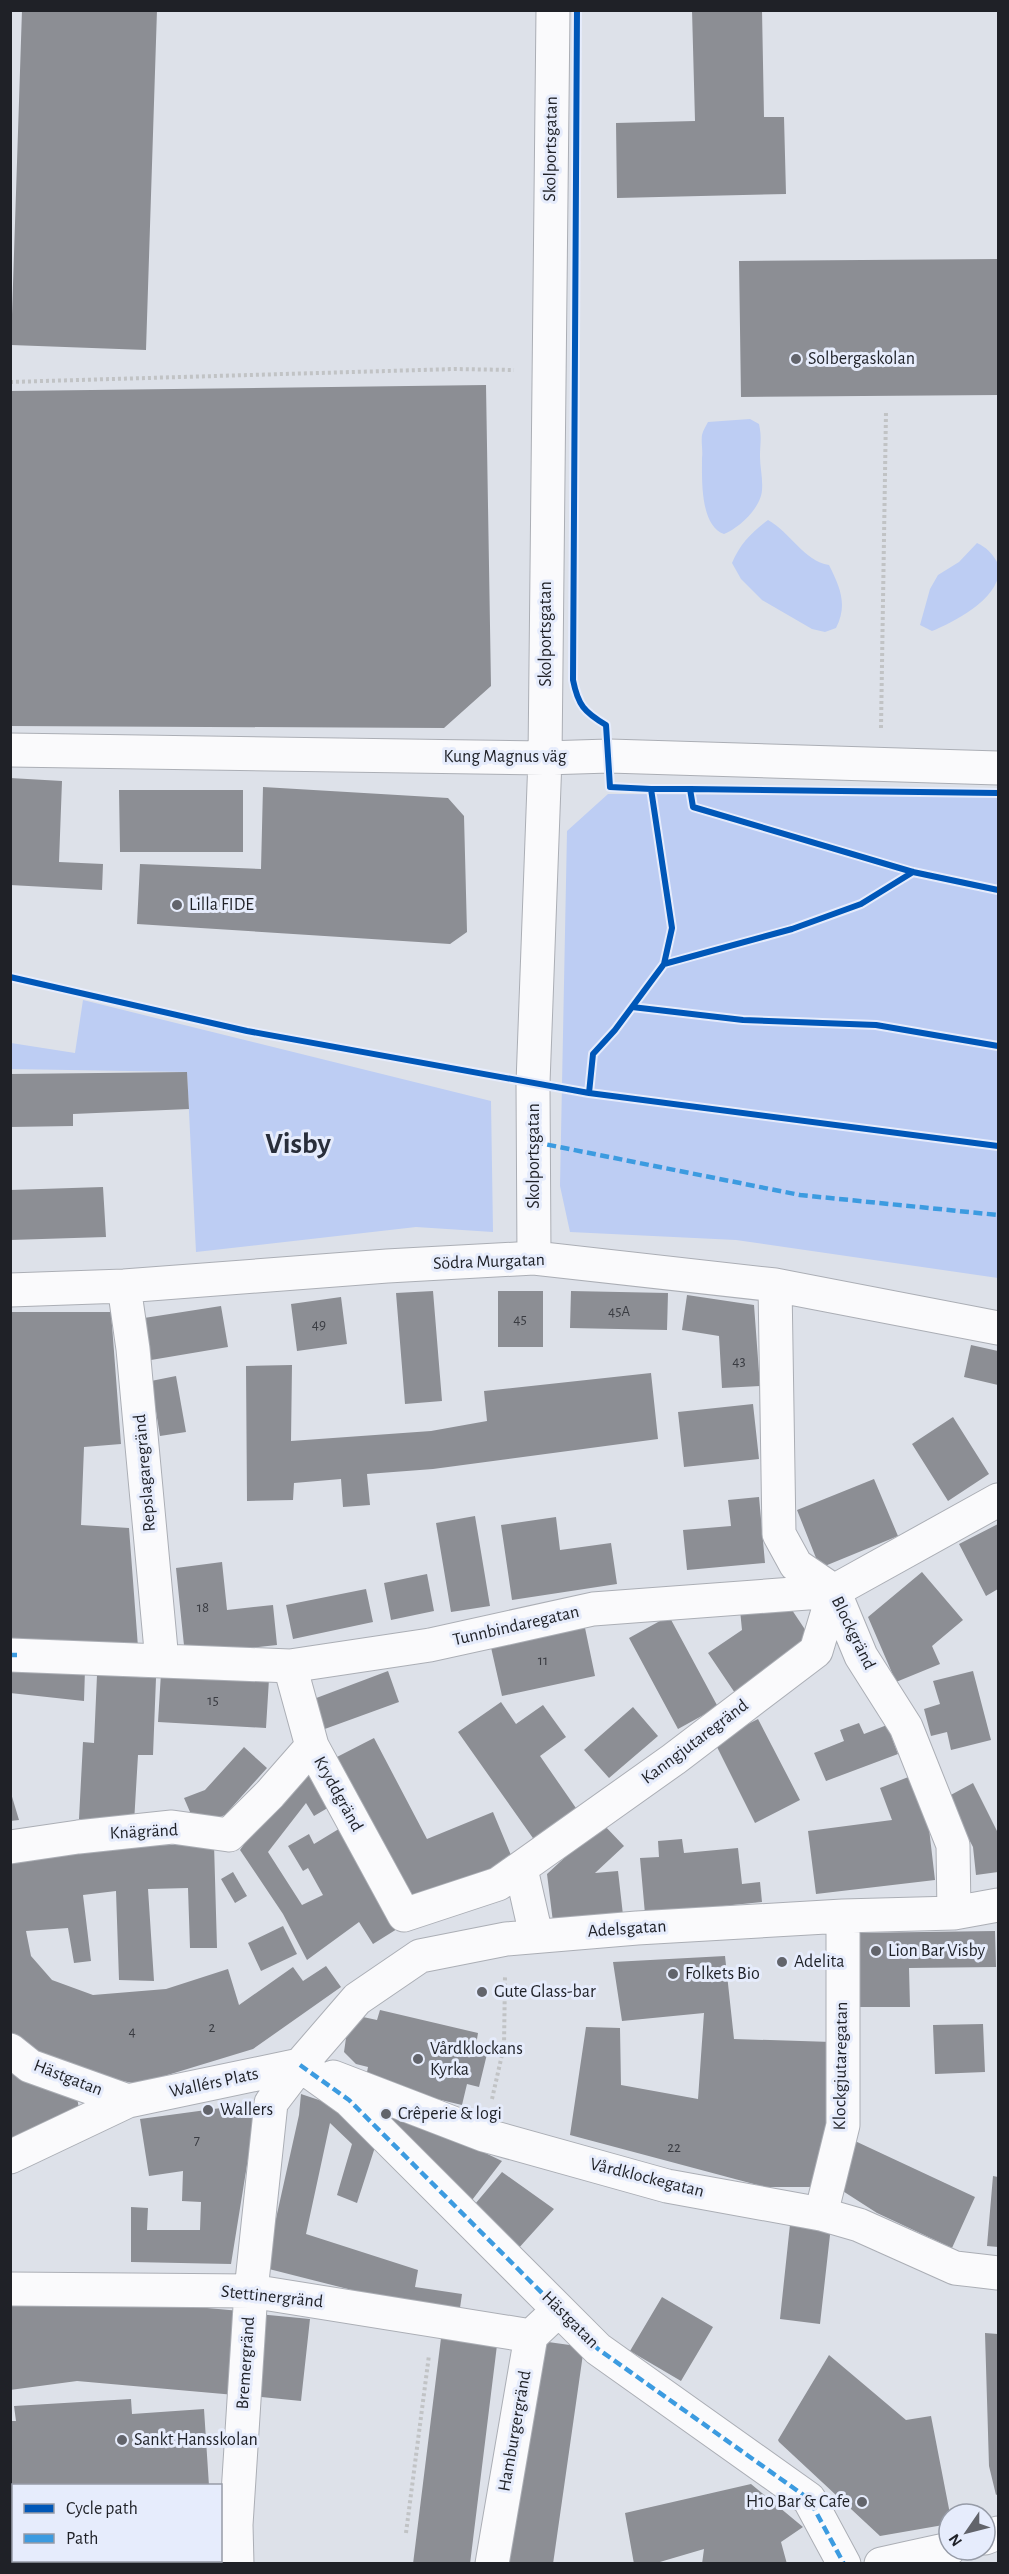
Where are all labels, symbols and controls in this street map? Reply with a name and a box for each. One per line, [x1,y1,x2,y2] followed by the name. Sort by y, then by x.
[541,96,561,202] street label: Skolportsgatan
[808,350,915,368] place label: Solbergaskolan
[789,352,803,366] marker: Solbergaskolan
[537,581,555,687] street label: Skolportsgatan
[443,748,567,766] street label: Kung Magnus väg
[189,896,254,914] place label: Lilla FIDE
[170,898,184,912] marker: Lilla FIDE
[525,1103,543,1209] street label: Skolportsgatan
[265,1129,331,1159] district label: Visby
[433,1251,545,1273] street label: Södra Murgatan
[608,1304,630,1319] house number: 45A
[513,1312,527,1327] house number: 45
[312,1317,326,1332] house number: 49
[732,1354,746,1369] house number: 43
[131,1413,159,1533] street label: Repslagaregränd
[828,1594,878,1672] street label: Blockgränd
[197,1600,209,1615] house number: 18
[451,1603,581,1649] street label: Tunnbindaregatan
[538,1653,548,1668] house number: 11
[207,1693,219,1708] house number: 15
[638,1696,752,1788] street label: Kanngjutaregränd
[310,1753,366,1835] street label: Kryddgränd
[109,1821,179,1843] street label: Knägränd
[587,1917,667,1941] street label: Adelsgatan
[888,1942,986,1960] place label: Lion Bar Visby
[869,1944,883,1958] marker: Lion Bar Visby
[794,1953,845,1971] place label: Adelita
[775,1955,789,1969] marker: Adelita
[685,1965,760,1983] place label: Folkets Bio
[666,1967,680,1981] marker: Folkets Bio
[494,1983,596,2001] place label: Gute Glass-bar
[475,1985,489,1999] marker: Gute Glass-bar
[831,2001,851,2131] street label: Klockgjutaregatan
[209,2020,216,2035] house number: 2
[128,2024,136,2039] house number: 4
[430,2040,523,2079] place label: Vårdklockans Kyrka
[411,2052,425,2066] marker: Vårdklockans Kyrka
[31,2057,105,2099] street label: Hästgatan
[168,2065,260,2101] street label: Wallérs Plats
[220,2101,273,2119] place label: Wallers
[201,2103,215,2117] marker: Wallers
[398,2105,502,2123] place label: Crêperie & logi
[379,2107,393,2121] marker: Crêperie & logi
[194,2133,200,2148] house number: 7
[667,2140,681,2155] house number: 22
[588,2155,706,2201] street label: Vårdklockegatan
[220,2283,324,2311] street label: Stettinergränd
[538,2288,602,2352] street label: Hästgatan
[234,2316,258,2410] street label: Bremergränd
[495,2369,535,2493] street label: Hamburgergränd
[134,2431,258,2449] place label: Sankt Hansskolan
[115,2433,129,2447] marker: Sankt Hansskolan
[12,2484,222,2562] legend
[746,2493,850,2511] place label: H10 Bar & Cafe
[855,2495,869,2509] marker: H10 Bar & Cafe
[66,2500,138,2518] text: Cycle path
[937,2502,997,2562] north arrow
[66,2530,98,2548] text: Path
[946,2531,965,2549] text: N

